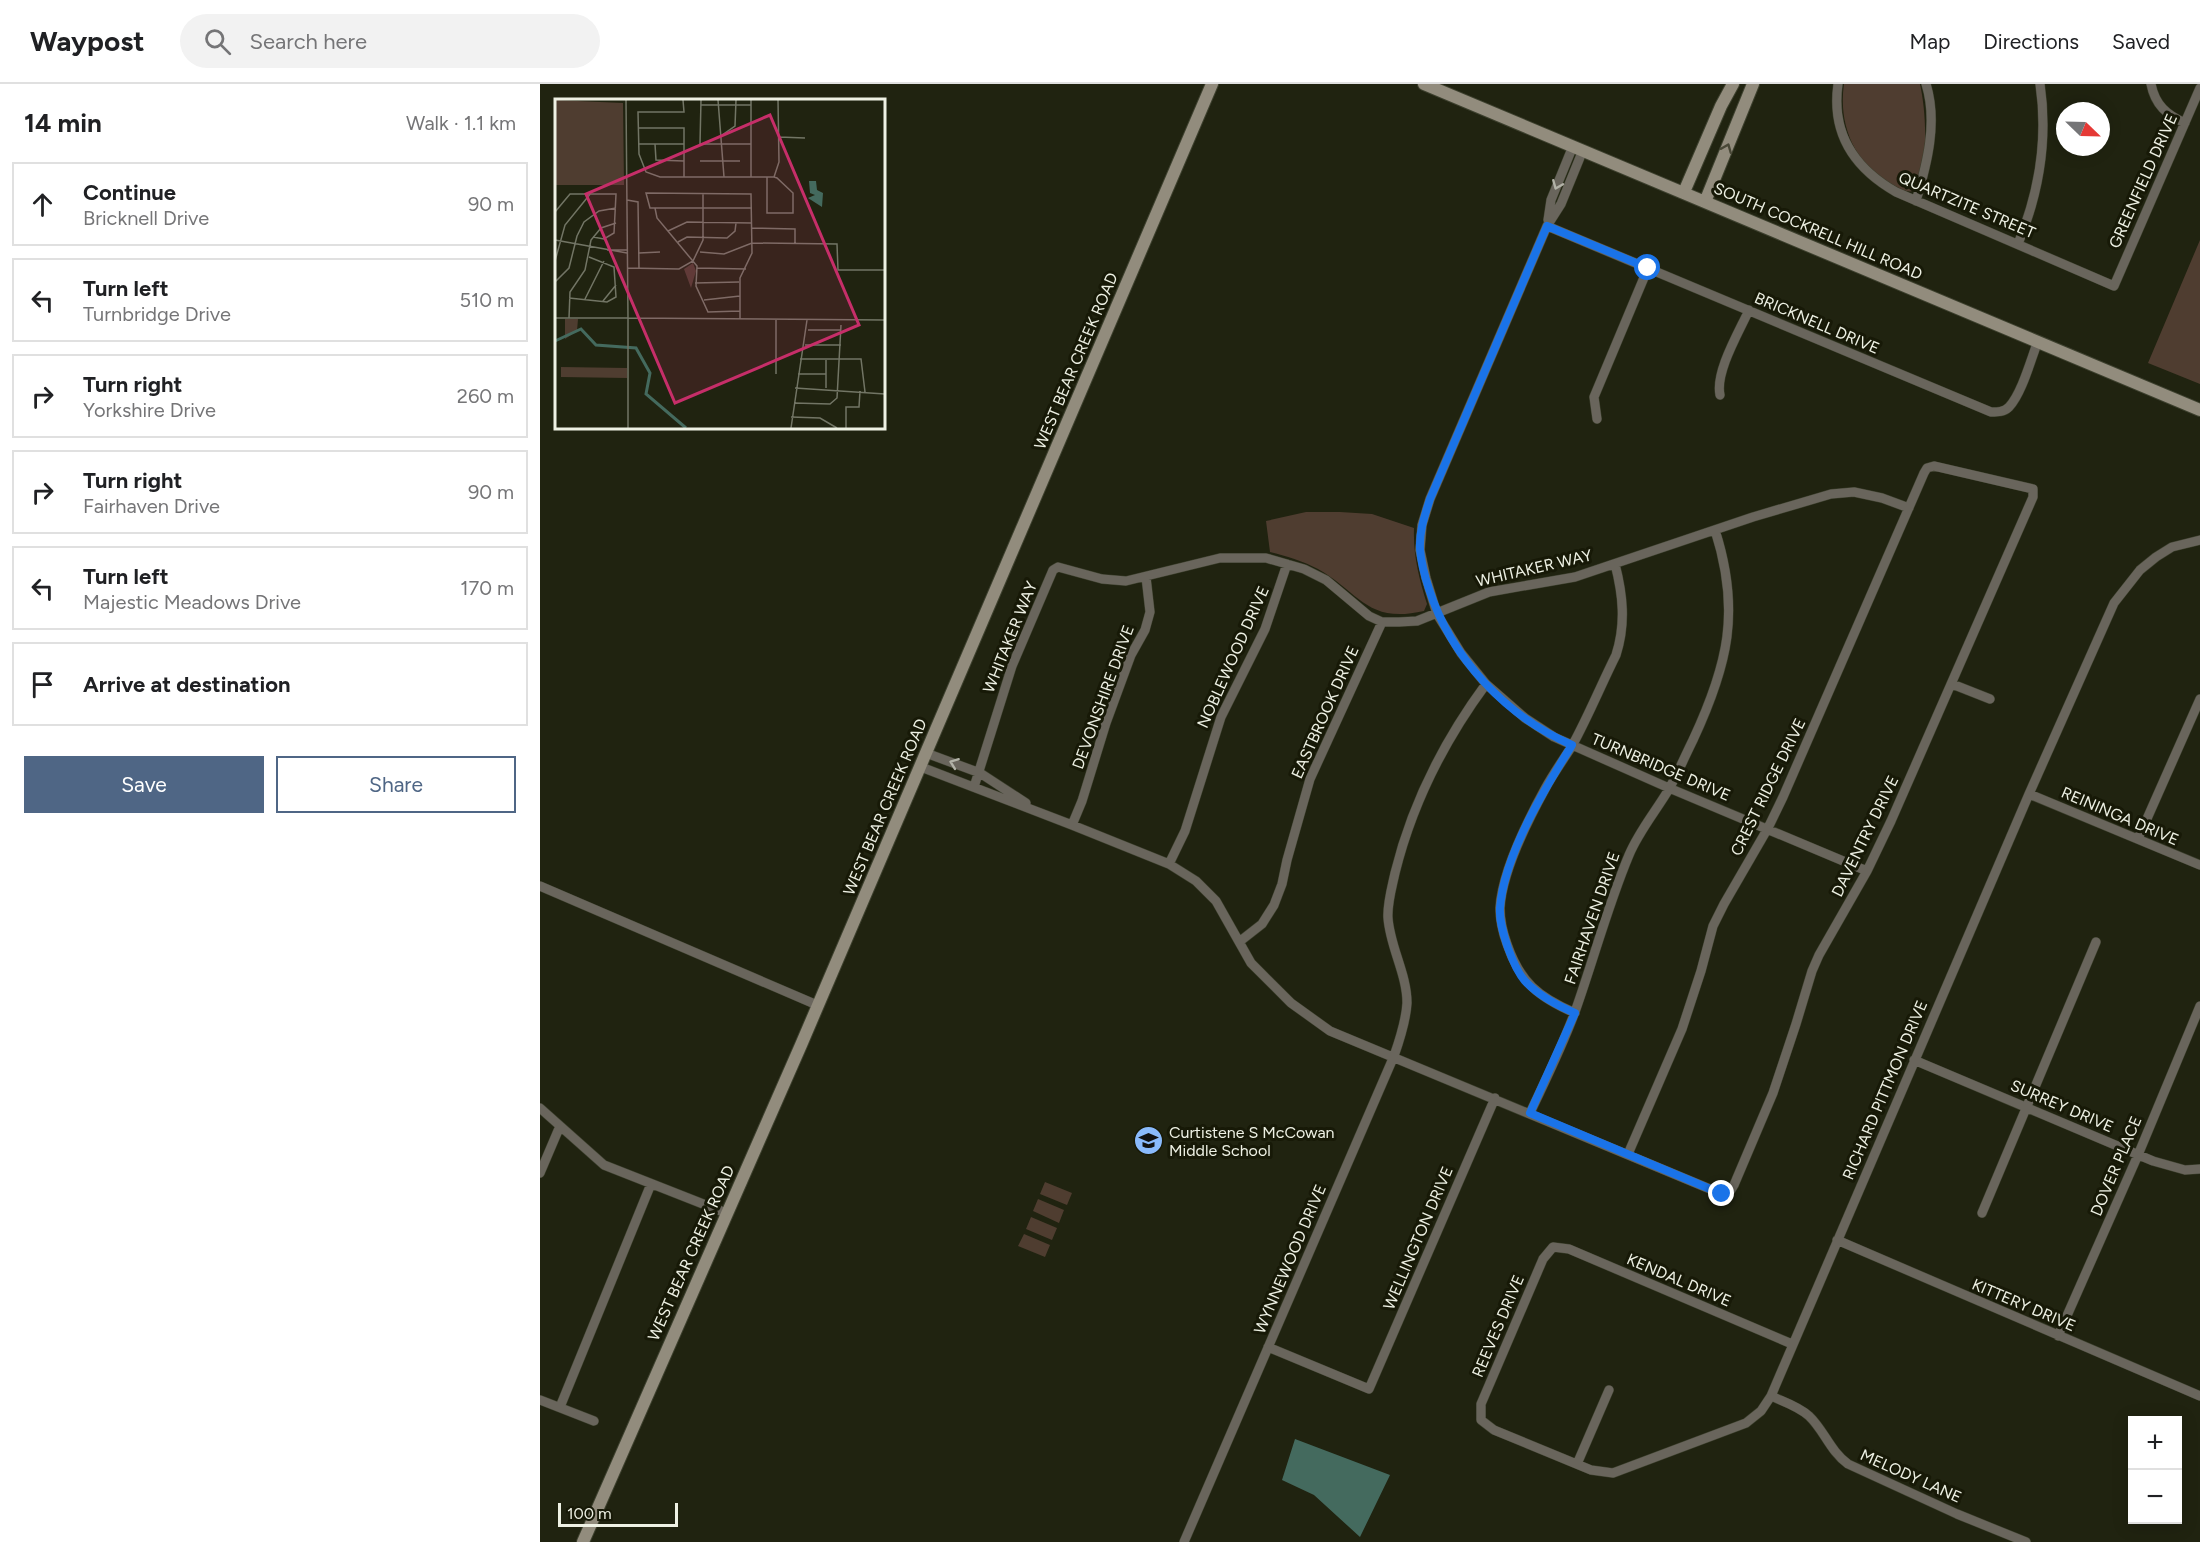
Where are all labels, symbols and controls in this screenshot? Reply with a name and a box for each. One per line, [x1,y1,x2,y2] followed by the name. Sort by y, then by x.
[180,14,600,68] search box
[30,24,144,58] text: Waypost
[201,25,234,58] icon: search
[249,28,367,55] text: Search here
[1909,29,1950,54] text: Map
[1983,29,2079,54] text: Directions
[2112,29,2170,54] text: Saved
[555,99,885,429] inset map
[2056,102,2110,156] north arrow
[24,107,102,139] text: 14 min
[406,111,516,135] text: Walk · 1.1 km
[2105,111,2181,251] street label: GREENFIELD DRIVE
[1720,143,1732,154] one-way arrow
[1896,168,2038,242] street label: QUARTZITE STREET
[1711,178,1925,284] street label: SOUTH COCKRELL HILL ROAD
[83,179,176,206] text: Continue
[1552,179,1564,190] one-way arrow
[26,188,59,221] icon: ahead
[468,192,514,216] text: 90 m
[83,206,209,230] text: Bricknell Drive
[1634,254,1660,280] route start
[1030,270,1122,452] street label: WEST BEAR CREEK ROAD
[83,275,169,302] text: Turn left
[26,284,59,317] icon: left
[459,288,514,312] text: 510 m
[1752,288,1882,358] street label: BRICKNELL DRIVE
[83,302,231,326] text: Turnbridge Drive
[83,371,182,398] text: Turn right
[26,380,59,413] icon: right
[457,384,514,408] text: 260 m
[83,398,216,422] text: Yorkshire Drive
[83,467,182,494] text: Turn right
[26,476,59,509] icon: right
[468,480,514,504] text: 90 m
[83,494,220,518] text: Fairhaven Drive
[1474,545,1594,591] street label: WHITAKER WAY
[83,563,169,590] text: Turn left
[26,572,59,605] icon: left
[460,576,514,600] text: 170 m
[979,578,1041,696] street label: WHITAKER WAY
[1193,583,1273,731] street label: NOBLEWOOD DRIVE
[83,590,301,614] text: Majestic Meadows Drive
[1068,622,1138,772] street label: DEVONSHIRE DRIVE
[1287,643,1363,781] street label: EASTBROOK DRIVE
[26,668,59,701] icon: arrive
[83,671,291,698] text: Arrive at destination
[1726,715,1810,859] street label: CREST RIDGE DRIVE
[839,716,931,898] street label: WEST BEAR CREEK ROAD
[1589,729,1733,805] street label: TURNBRIDGE DRIVE
[24,756,264,813] button: Save
[276,756,516,813] button: Share
[949,758,960,770] one-way arrow
[1827,772,1903,900] street label: DAVENTRY DRIVE
[2058,783,2182,849] street label: REININGA DRIVE
[1560,849,1624,987] street label: FAIRHAVEN DRIVE
[1839,997,1931,1183] street label: RICHARD PITTMON DRIVE
[2008,1076,2116,1136] street label: SURREY DRIVE
[2086,1113,2146,1219] street label: DOVER PLACE
[1169,1123,1335,1160] place label: Curtistene S McCowan Middle School
[1132,1125,1164,1157] school or university icon: Curtistene S McCowan Middle School
[644,1162,738,1344] street label: WEST BEAR CREEK ROAD
[1379,1163,1457,1313] street label: WELLINGTON DRIVE
[1708,1180,1734,1206] route end
[1250,1181,1330,1337] street label: WYNNEWOOD DRIVE
[1624,1249,1734,1311] street label: KENDAL DRIVE
[1468,1272,1528,1380] street label: REEVES DRIVE
[1969,1275,2079,1335] street label: KITTERY DRIVE
[2128,1416,2182,1524] map controls
[2128,1416,2182,1470] button: +
[1857,1445,1965,1507] street label: MELODY LANE
[2128,1470,2182,1524] button: −
[558,1500,678,1528] scale bar
[567,1504,612,1523] text: 100 m

